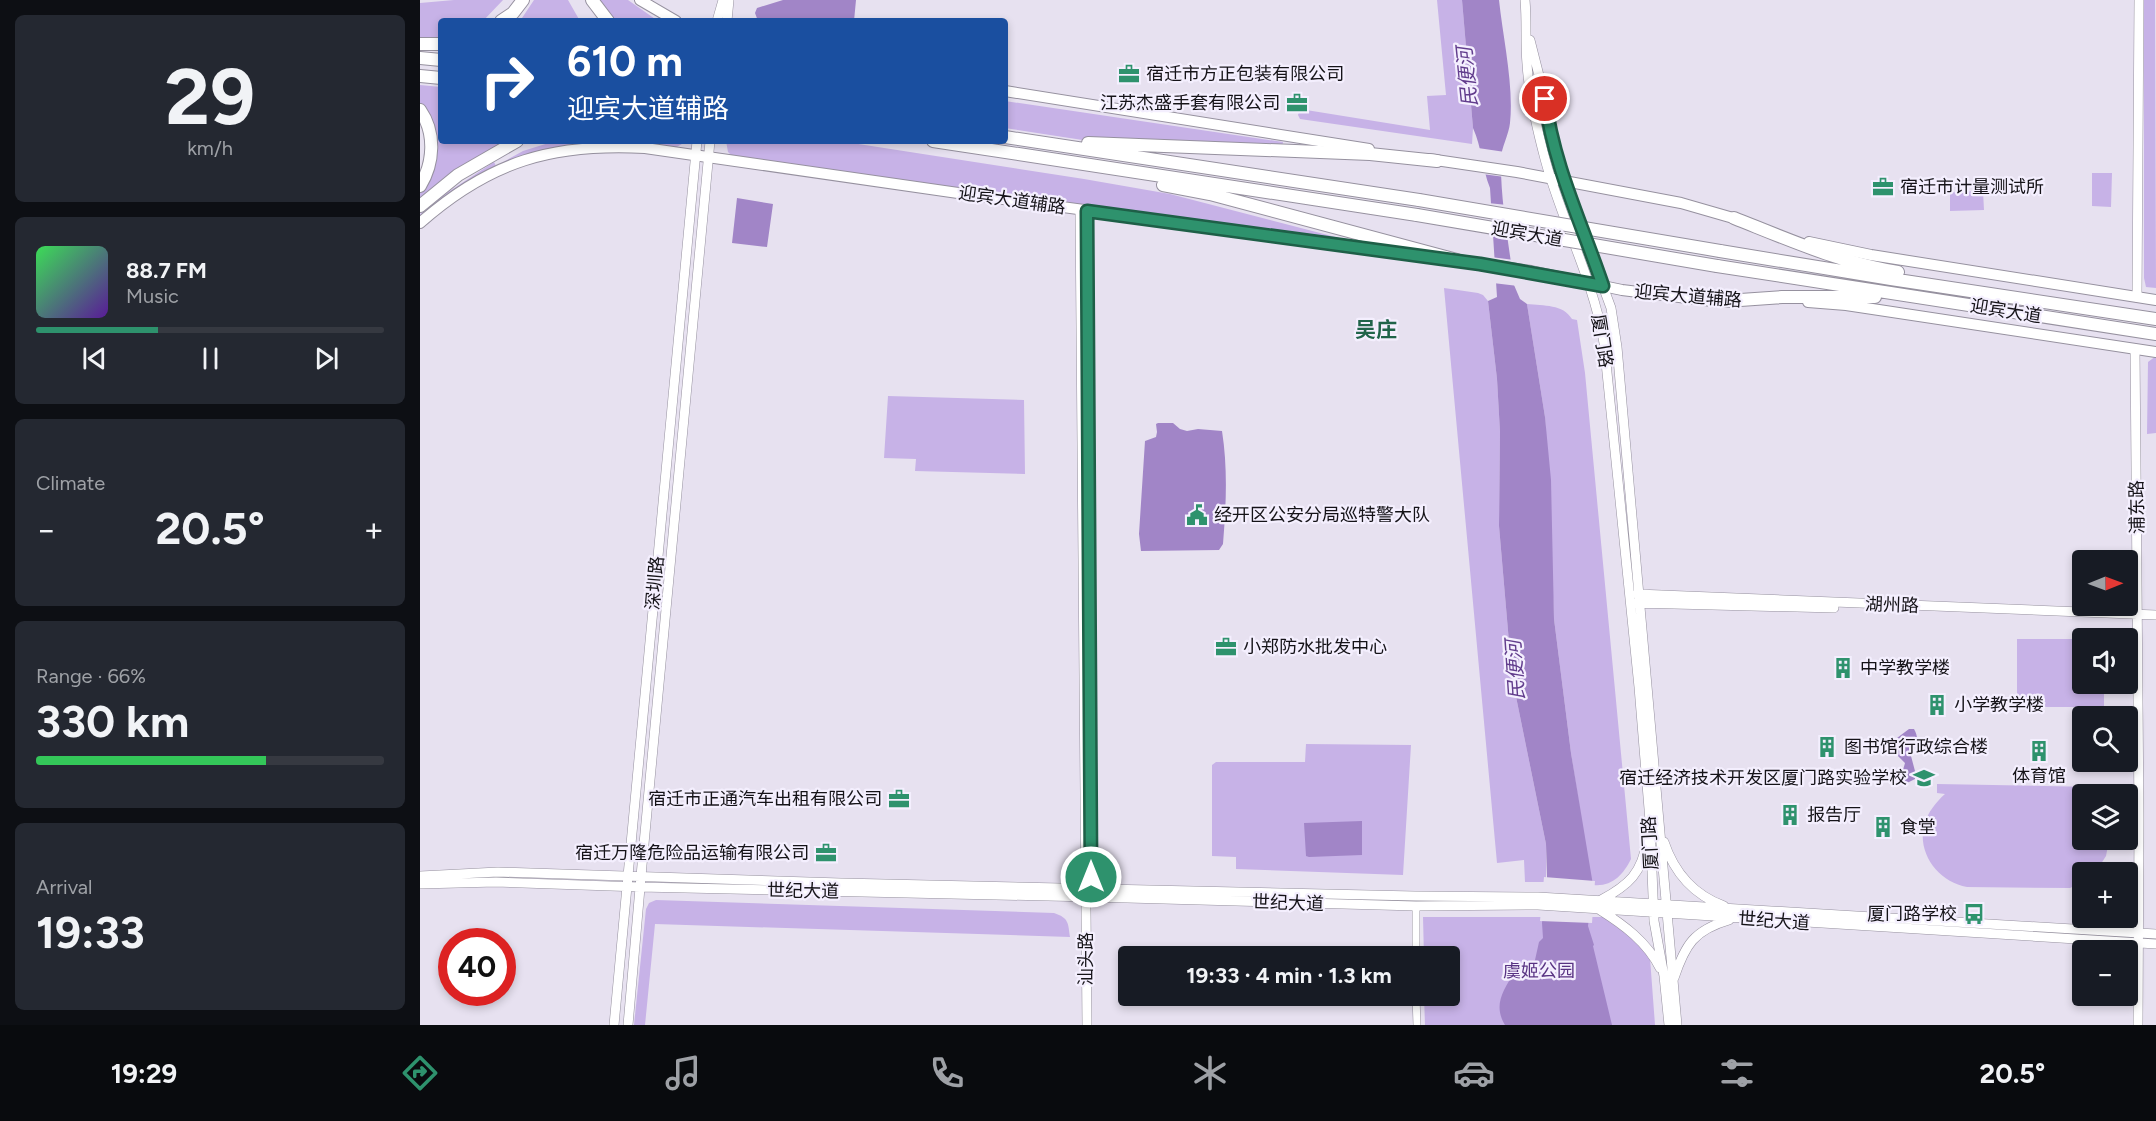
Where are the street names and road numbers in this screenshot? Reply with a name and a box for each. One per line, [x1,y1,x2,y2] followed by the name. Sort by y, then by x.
[957,182,1067,218] street label: 迎宾大道辅路
[1490,217,1564,251] street label: 迎宾大道
[1633,280,1743,312] street label: 迎宾大道辅路
[1969,295,2043,327] street label: 迎宾大道
[1587,313,1617,369] street label: 厦门路
[2126,480,2148,534] street label: 浦东路
[642,555,668,611] street label: 深圳路
[1865,593,1919,617] street label: 湖州路
[1638,815,1662,871] street label: 厦门路
[767,879,839,903] street label: 世纪大道
[1252,891,1324,915] street label: 世纪大道
[1737,908,1811,934] street label: 世纪大道
[1075,932,1097,986] street label: 汕头路

